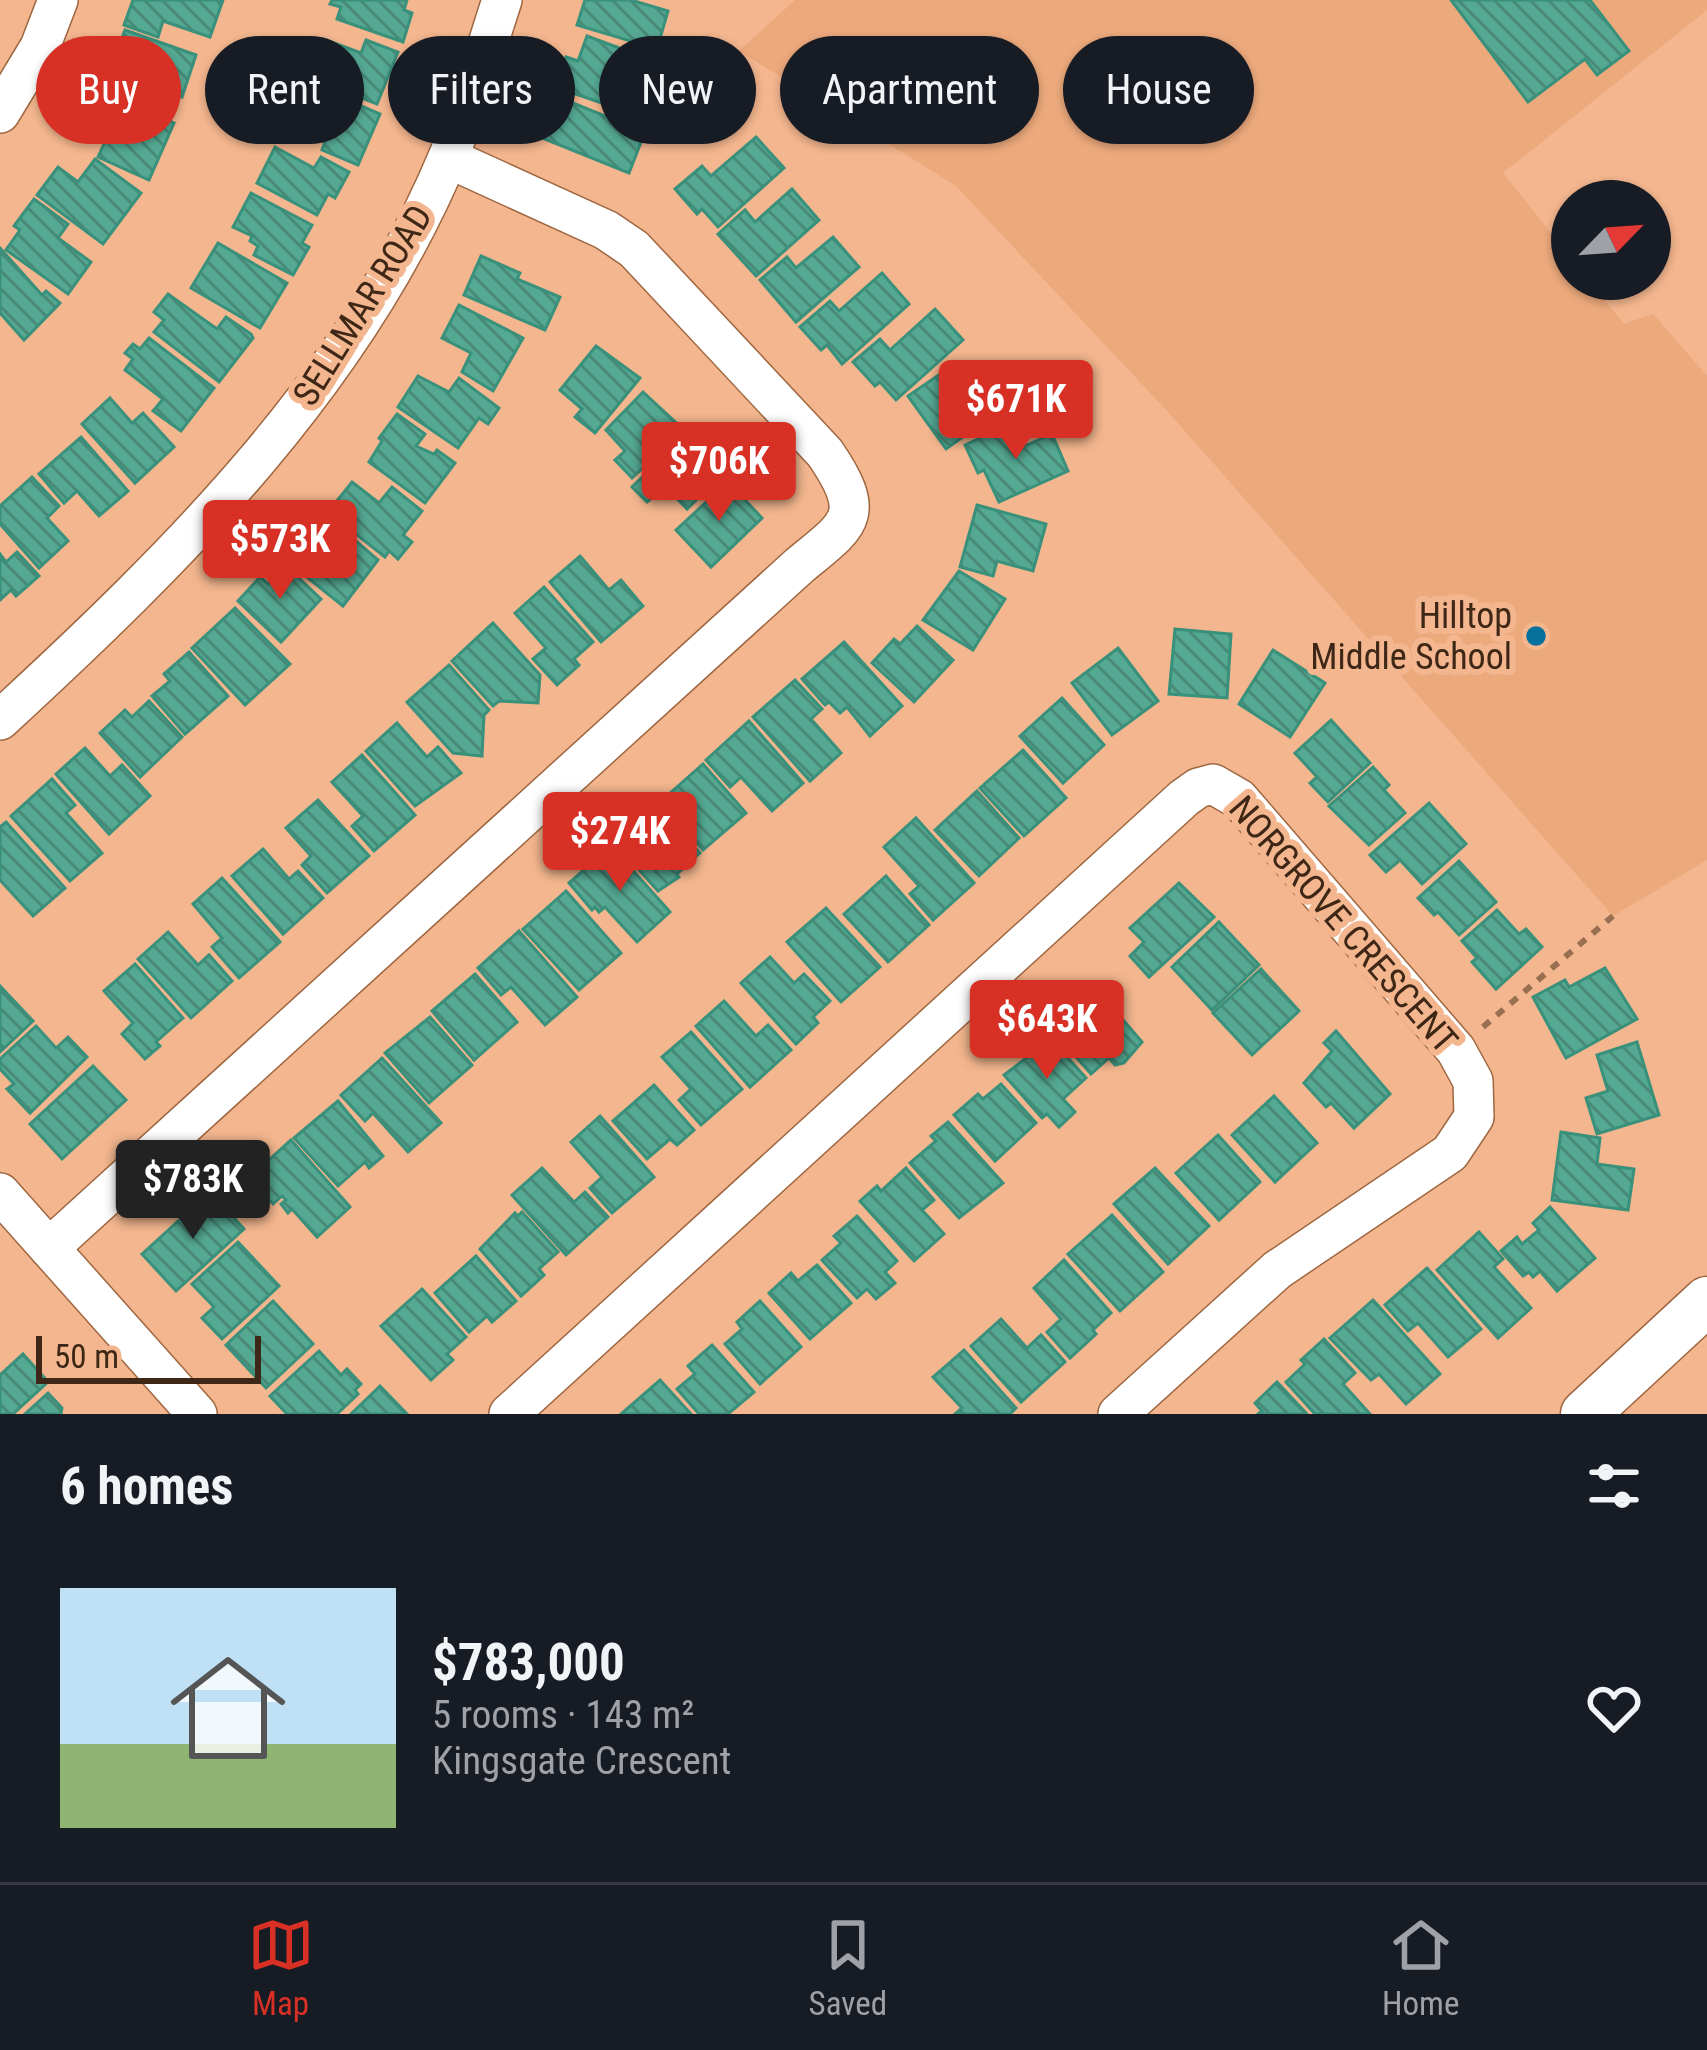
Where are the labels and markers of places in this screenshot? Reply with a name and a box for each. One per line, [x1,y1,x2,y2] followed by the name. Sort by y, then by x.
[932,360,1100,462] pin: $671K
[635,422,803,524] pin: $706K
[196,500,364,602] pin: $573K
[1310,595,1512,678] place label: Hilltop Middle School
[1523,623,1549,649] marker: Hilltop Middle School
[536,792,704,894] pin: $274K
[963,980,1131,1082] pin: $643K
[109,1140,277,1242] pin: $783K

